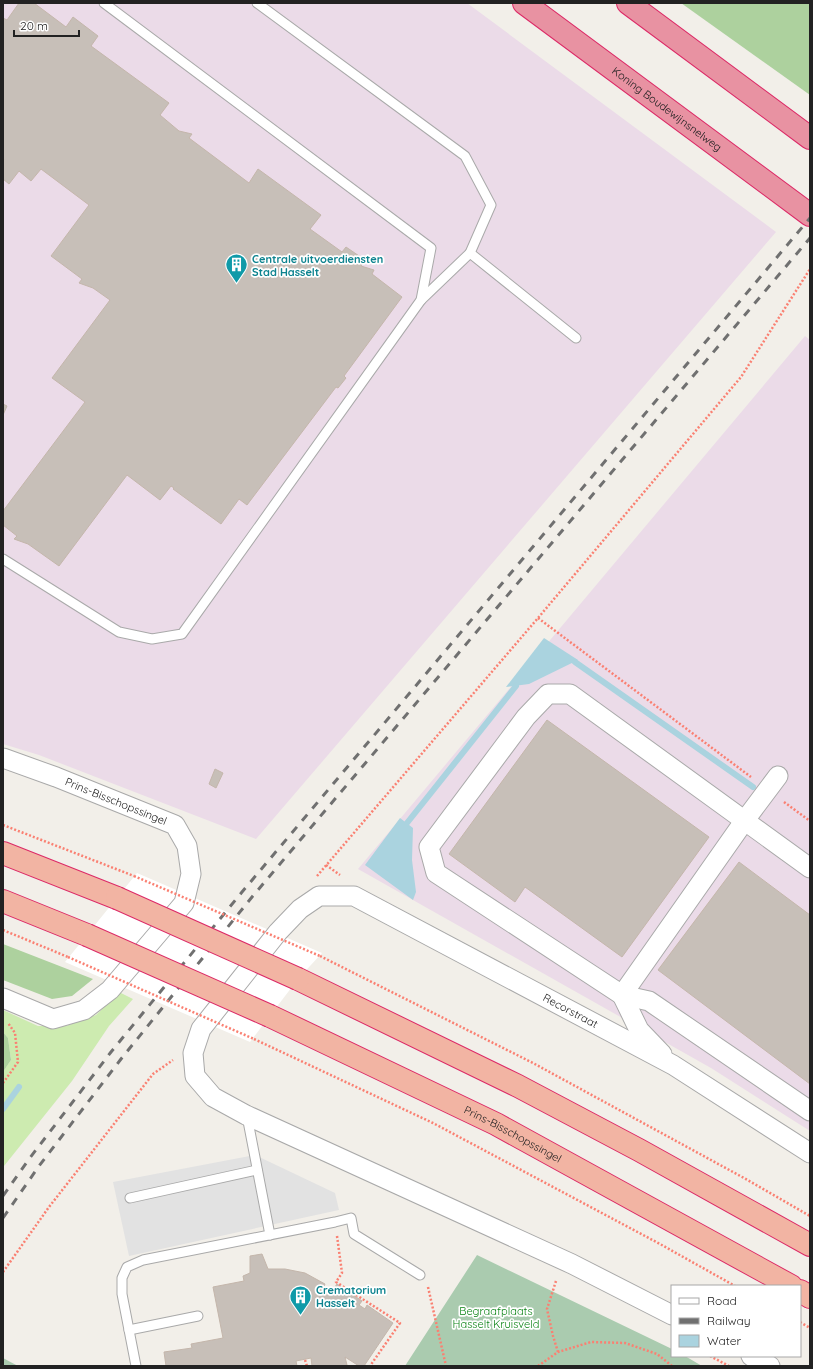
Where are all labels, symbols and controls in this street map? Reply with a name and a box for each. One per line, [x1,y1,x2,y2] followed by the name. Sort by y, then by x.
[14,12,79,38] scale bar
[20,18,48,33] text: 20 m
[609,64,725,154] street label: Koning Boudewijnsnelweg
[223,252,249,285] building icon: Centrale uitvoerdiensten Stad Hasselt
[252,252,383,279] place label: Centrale uitvoerdiensten Stad Hasselt
[63,774,169,828] street label: Prins-Bisschopssingel
[541,990,601,1031] street label: Recorstraat
[462,1103,564,1166] street label: Prins-Bisschopssingel
[288,1283,314,1316] building icon: Crematorium Hasselt
[316,1283,386,1310] place label: Crematorium Hasselt
[671,1285,801,1357] legend
[707,1293,737,1308] text: Road
[453,1304,539,1331] park label: Begraafplaats Hasselt Kruisveld
[707,1313,751,1328] text: Railway
[707,1333,742,1348] text: Water

